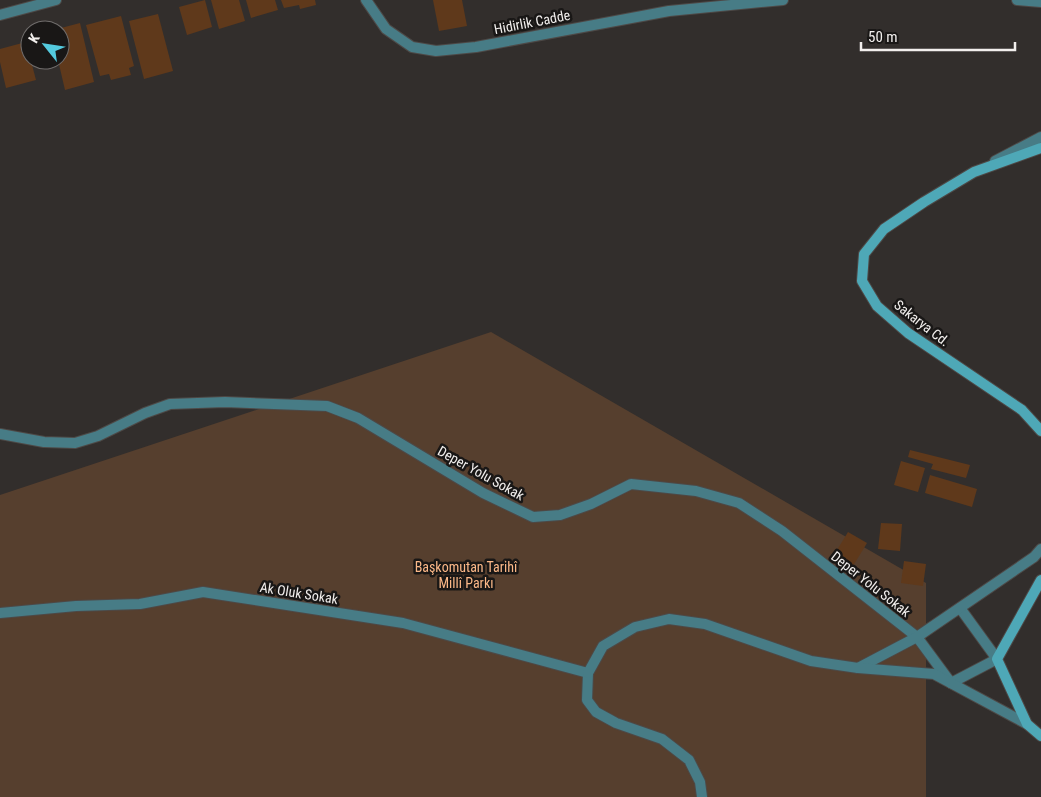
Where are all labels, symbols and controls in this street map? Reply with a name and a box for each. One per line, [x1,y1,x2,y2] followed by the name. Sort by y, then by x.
[492,7,572,37] street label: Hidirlik Cadde
[20,20,70,70] north arrow
[861,20,1015,52] scale bar
[868,28,898,46] text: 50 m
[25,31,43,46] text: K
[891,297,953,349] street label: Sakarya Cd.
[435,443,528,504] street label: Deper Yolu Sokak
[828,548,914,620] street label: Deper Yolu Sokak
[415,559,518,591] park label: Başkomutan Tarihî Millî Parkı
[259,579,340,607] street label: Ak Oluk Sokak

